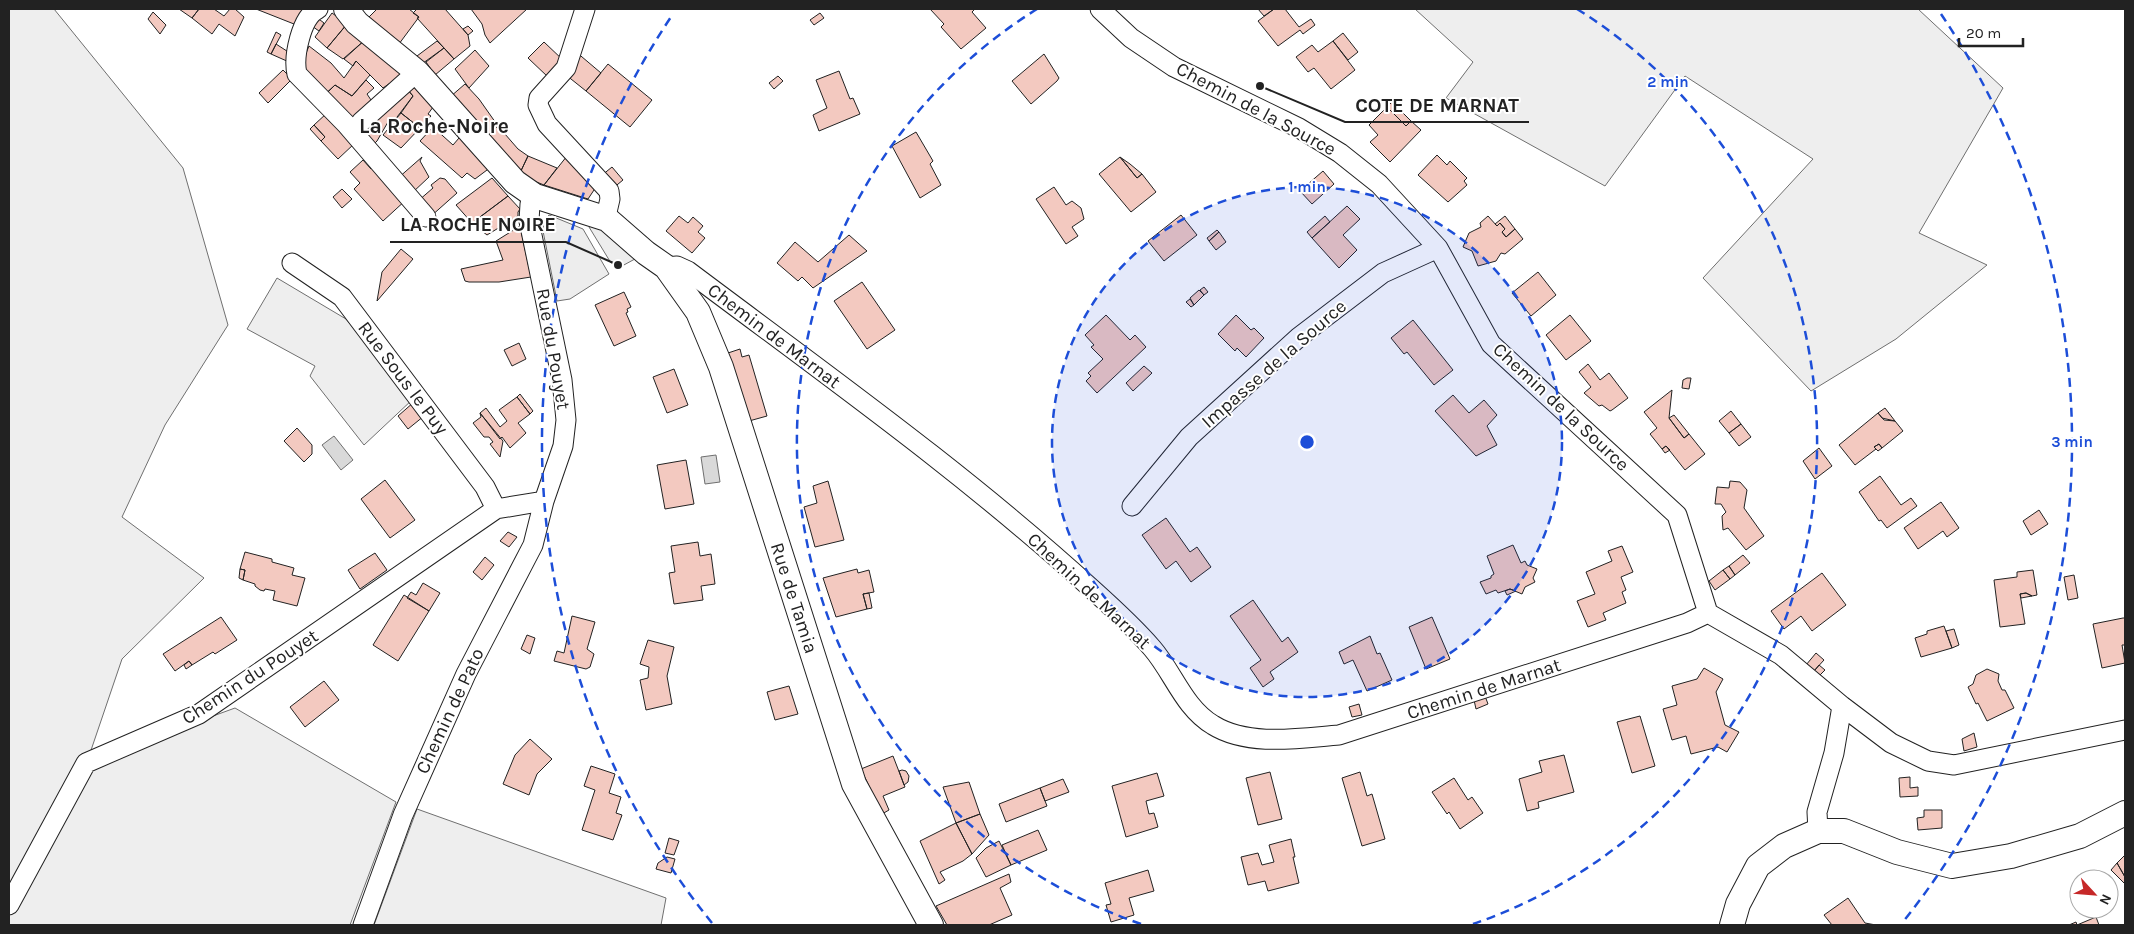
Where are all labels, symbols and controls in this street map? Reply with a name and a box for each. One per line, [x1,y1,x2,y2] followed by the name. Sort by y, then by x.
[1959,15,2023,47] scale bar
[1966,24,2001,42] text: 20 m
[1172,58,1340,160] street label: Chemin de la Source
[1647,73,1689,91] text: 2 min
[1345,87,1529,122] callout: COTE DE MARNAT
[1355,94,1519,117] text: COTE DE MARNAT
[359,114,509,138] district label: La Roche-Noire
[1288,178,1326,196] text: 1 min
[390,207,566,242] callout: LA ROCHE NOIRE
[400,213,556,236] text: LA ROCHE NOIRE
[703,279,845,393] street label: Chemin de Marnat
[532,287,574,411] street label: Rue du Pouyet
[1197,295,1351,433] street label: Impasse de la Source
[353,317,453,439] street label: Rue Sous le Puy
[1488,338,1634,476] street label: Chemin de la Source
[1298,433,1316,451] centre of rings
[2051,433,2093,451] text: 3 min
[1023,528,1155,654] street label: Chemin de Marnat
[766,540,822,656] street label: Rue de Tamia
[178,625,322,729] street label: Chemin du Pouyet
[411,645,489,777] street label: Chemin de Pato
[1404,654,1564,724] street label: Chemin de Marnat
[2069,869,2119,919] north arrow
[2095,891,2115,908] text: N

